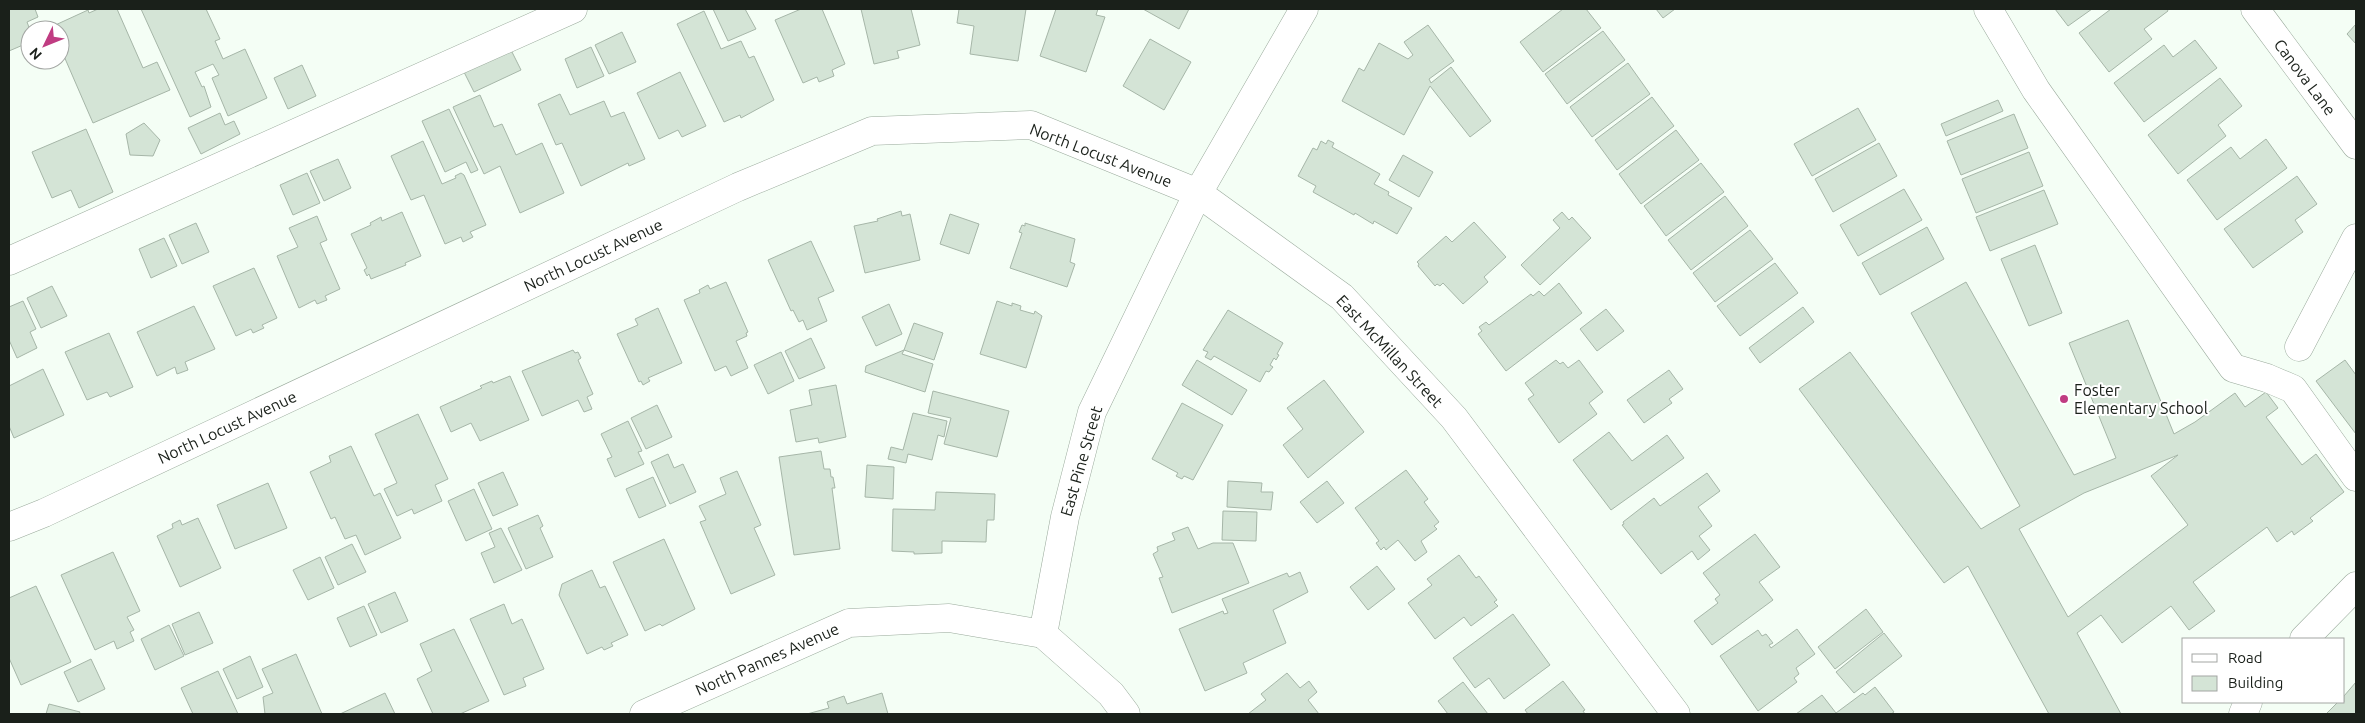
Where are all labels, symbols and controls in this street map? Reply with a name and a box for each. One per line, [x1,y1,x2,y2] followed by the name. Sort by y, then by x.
[20,20,70,70] north arrow
[2271,35,2339,119] street label: Canova Lane
[26,45,45,63] text: N
[1027,120,1175,190] street label: North Locust Avenue
[521,215,665,295] street label: North Locust Avenue
[1333,291,1447,412] street label: East McMillan Street
[2074,381,2208,417] place label: Foster Elementary School
[155,387,299,467] street label: North Locust Avenue
[2058,393,2070,405] marker: Foster Elementary School
[1057,403,1106,518] street label: East Pine Street
[692,619,842,699] street label: North Pannes Avenue
[2182,638,2345,703] legend
[2228,649,2263,666] text: Road
[2228,674,2283,691] text: Building

